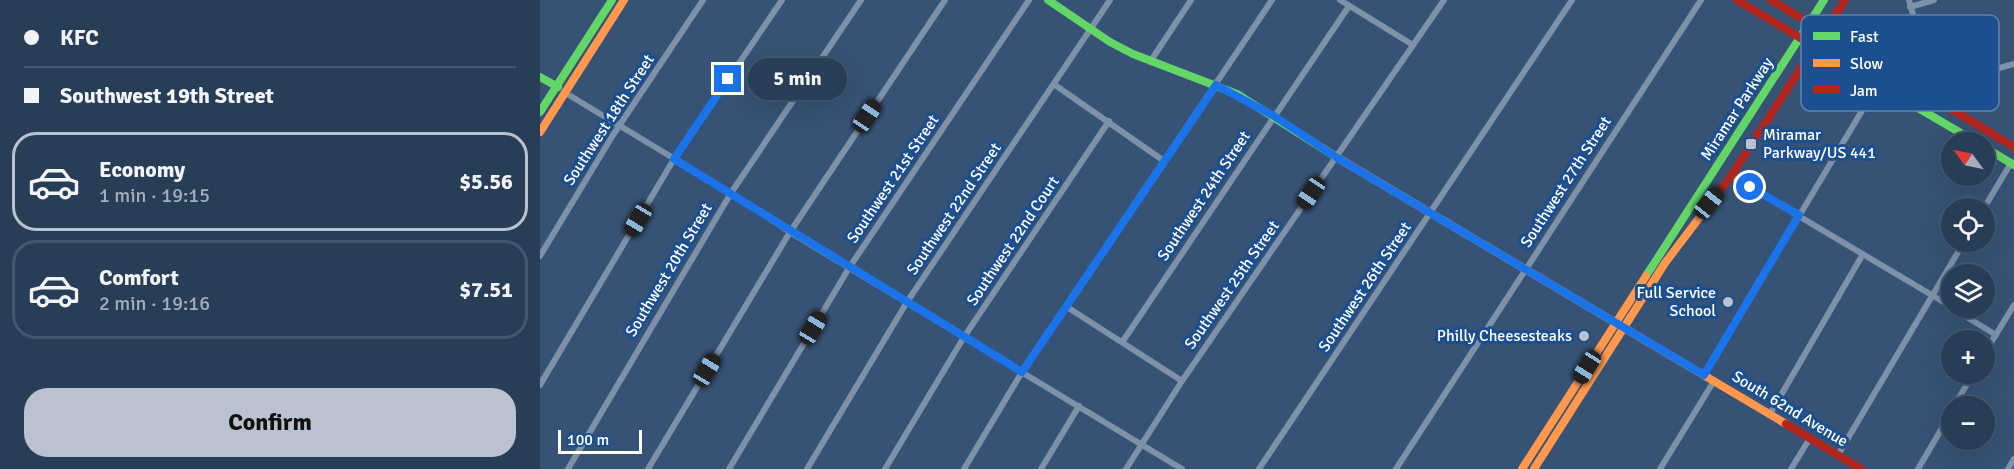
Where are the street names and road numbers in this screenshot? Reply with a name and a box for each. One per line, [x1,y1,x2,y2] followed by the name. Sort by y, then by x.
[559,50,659,189] street label: Southwest 18th Street
[1696,53,1778,164] street label: Miramar Parkway
[843,111,944,247] street label: Southwest 21st Street
[1516,112,1616,251] street label: Southwest 27th Street
[1153,127,1255,265] street label: Southwest 24th Street
[902,139,1006,279] street label: Southwest 22nd Street
[962,172,1064,310] street label: Southwest 22nd Court
[621,199,717,340] street label: Southwest 20th Street
[1180,217,1284,353] street label: Southwest 25th Street
[1314,218,1416,356] street label: Southwest 26th Street
[1728,366,1852,452] street label: South 62nd Avenue

